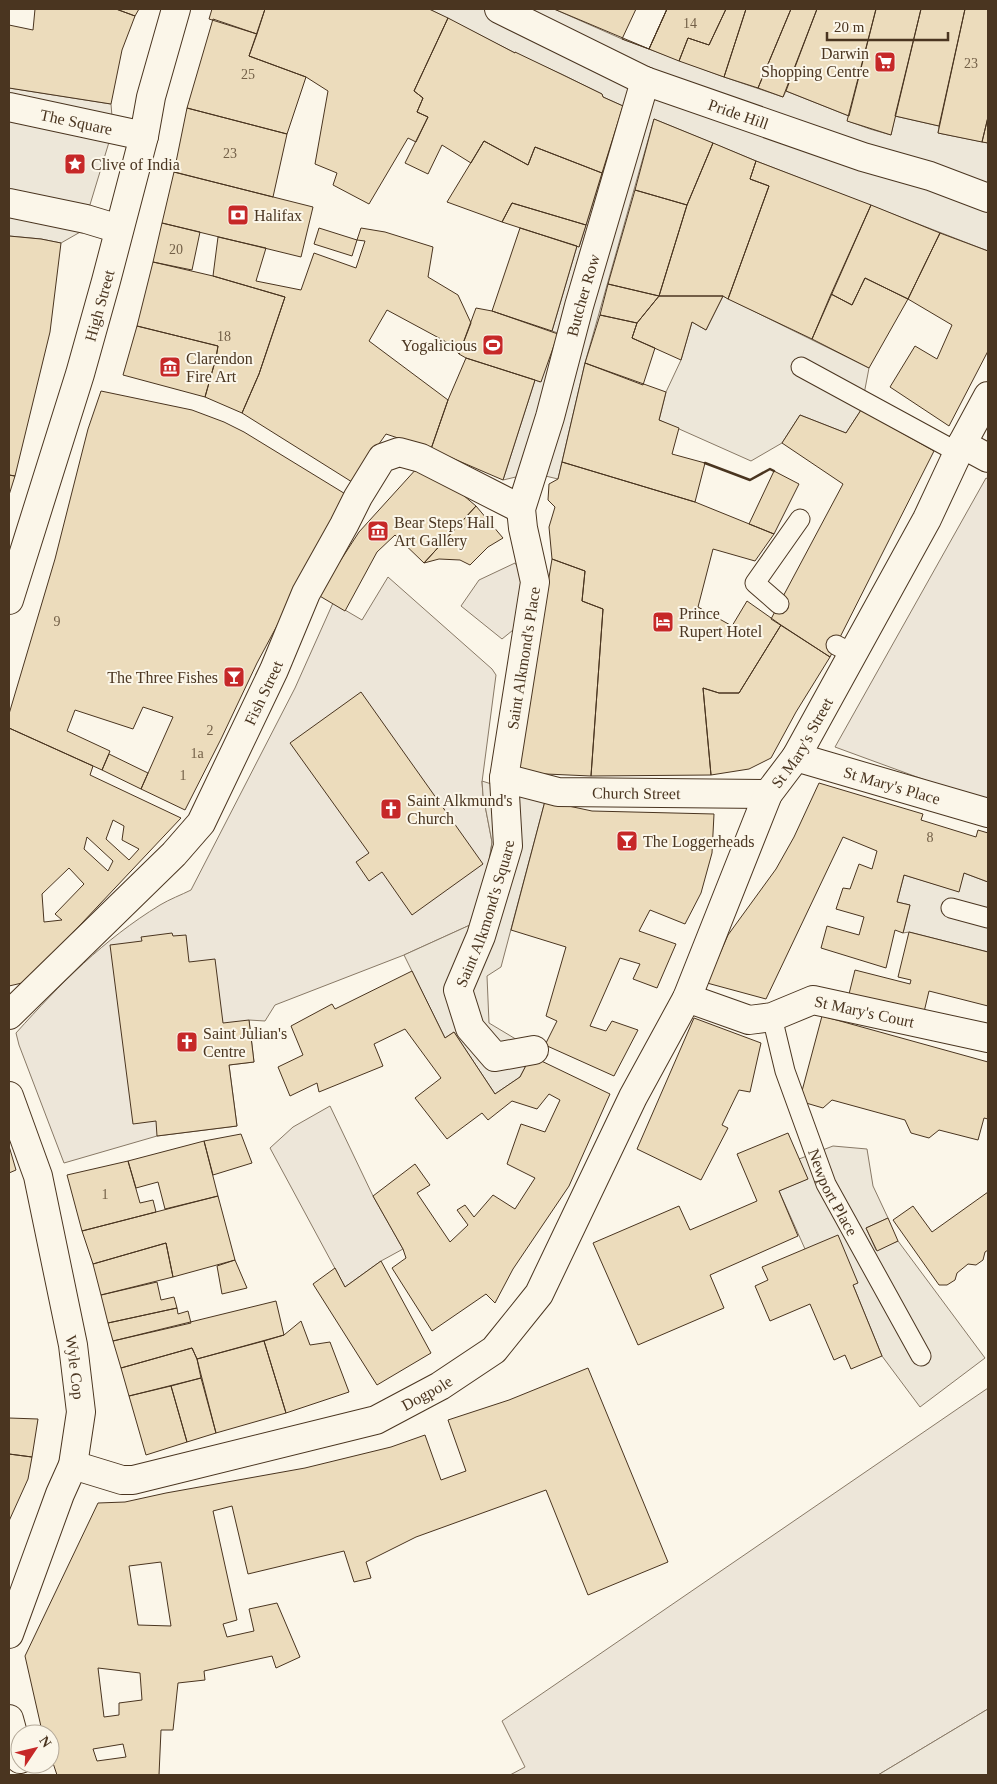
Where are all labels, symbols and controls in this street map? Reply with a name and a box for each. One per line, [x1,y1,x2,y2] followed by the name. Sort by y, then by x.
[827,10,948,42] scale bar
[683,16,697,31] house number: 14
[834,19,865,35] text: 20 m
[761,45,869,81] place label: Darwin Shopping Centre
[873,50,897,74] supermarket icon: Darwin Shopping Centre
[964,56,978,71] house number: 23
[241,67,255,82] house number: 25
[706,95,772,132] street label: Pride Hill
[39,105,114,138] street label: The Square
[223,146,237,161] house number: 23
[63,152,87,176] place icon: Clive of India
[91,156,180,173] place label: Clive of India
[226,203,250,227] bank icon: Halifax
[254,207,302,224] place label: Halifax
[169,242,183,257] house number: 20
[563,251,602,338] street label: Butcher Row
[81,267,117,343] street label: High Street
[217,329,231,344] house number: 18
[481,333,505,357] sports icon: Yogalicious
[401,337,477,355] place label: Yogalicious
[186,350,253,385] place label: Clarendon Fire Art
[158,355,182,379] museum icon: Clarendon Fire Art
[394,514,495,550] place label: Bear Steps Hall Art Gallery
[366,519,390,543] museum icon: Bear Steps Hall Art Gallery
[503,585,543,731] street label: Saint Alkmond's Place
[679,605,763,641] place label: Prince Rupert Hotel
[651,610,675,634] hotel icon: Prince Rupert Hotel
[54,614,61,629] house number: 9
[241,658,286,727] street label: Fish Street
[222,665,246,689] bar icon: The Three Fishes
[107,669,218,686] place label: The Three Fishes
[768,694,836,791] street label: St Mary's Street
[207,723,214,738] house number: 2
[190,746,204,761] house number: 1a
[842,763,942,807] street label: St Mary's Place
[180,768,187,783] house number: 1
[592,784,681,802] street label: Church Street
[407,792,513,827] place label: Saint Alkmund's Church
[379,797,403,821] church icon: Saint Alkmund's Church
[615,829,639,853] bar icon: The Loggerheads
[927,830,934,845] house number: 8
[643,833,755,851] place label: The Loggerheads
[452,840,517,989] street label: Saint Alkmond's Square
[813,992,916,1030] street label: St Mary's Court
[203,1025,287,1060] place label: Saint Julian's Centre
[175,1030,199,1054] church icon: Saint Julian's Centre
[805,1146,861,1239] street label: Newport Place
[102,1187,109,1202] house number: 1
[63,1334,88,1400] street label: Wyle Cop
[398,1372,455,1413] street label: Dogpole
[10,1724,60,1774] north arrow
[36,1733,54,1750] text: N

